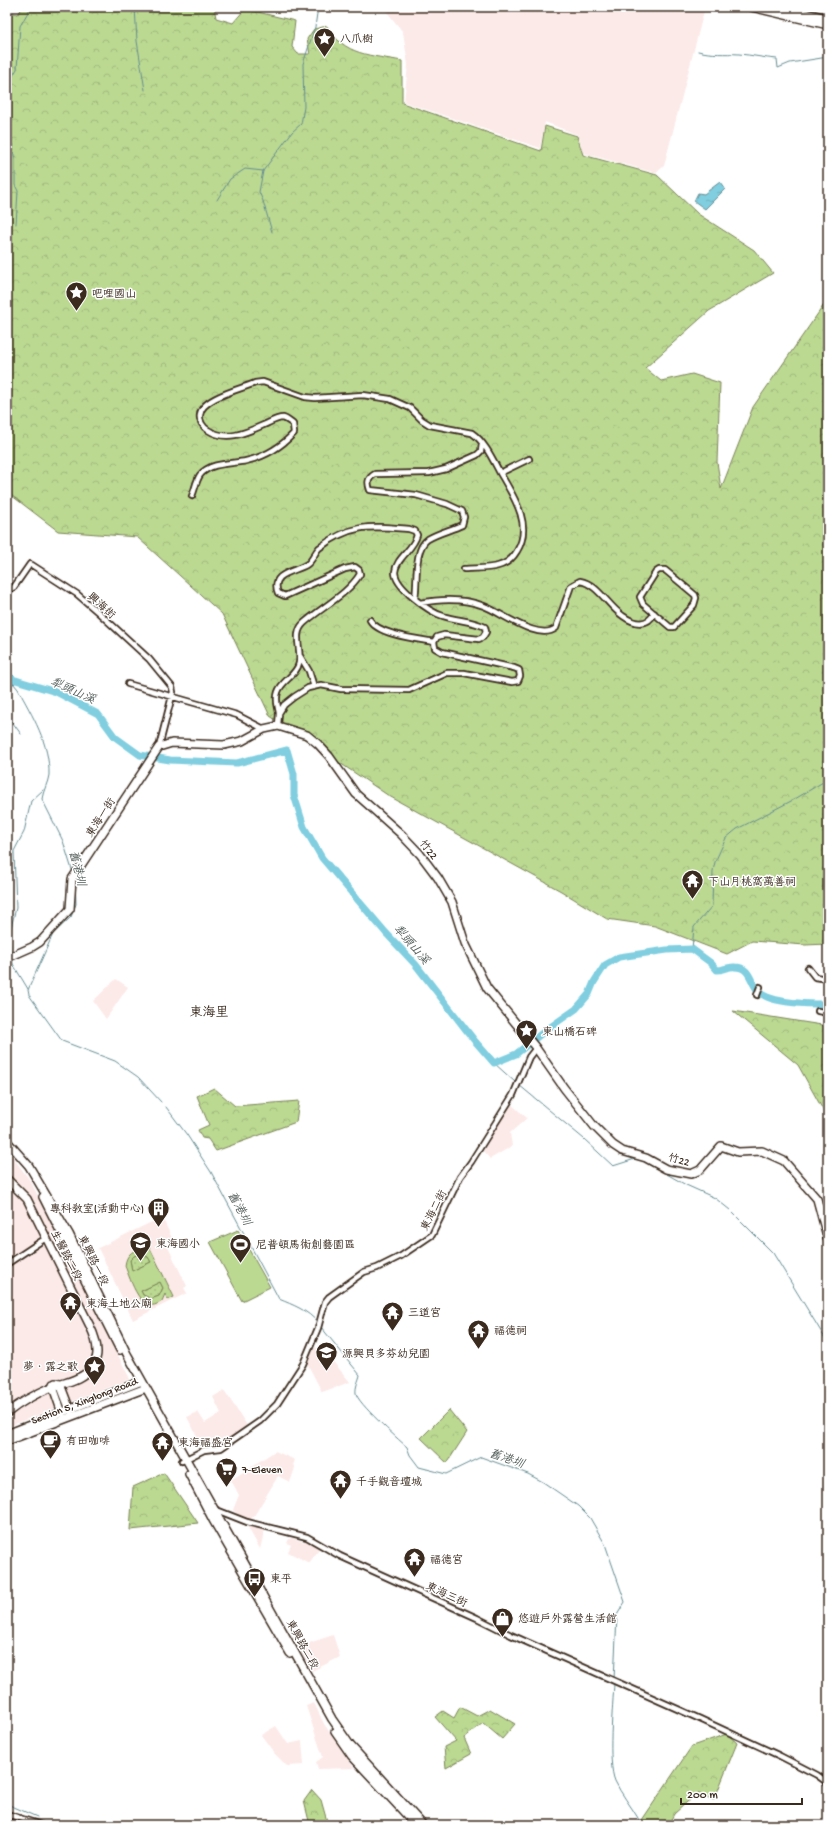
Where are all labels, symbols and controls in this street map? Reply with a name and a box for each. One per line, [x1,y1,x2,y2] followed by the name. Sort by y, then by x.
[312,25,338,58] place icon: 八爪樹
[340,33,373,46] place label: 八爪樹
[63,280,89,313] place icon: 吧哩國山
[92,288,136,301] place label: 吧哩國山
[84,590,118,623] street label: 興海街
[47,675,98,708] water label: 犁頭山溪
[84,795,119,840] street label: 東海一街
[416,837,440,863] street label: 竹22
[65,849,89,890] water label: 舊港圳
[680,868,706,901] temple icon: 下山月桃窩萬善祠
[708,875,796,889] place label: 下山月桃窩萬善祠
[389,922,433,969] water label: 犁頭山溪
[189,1005,229,1021] district label: 東海里
[514,1018,540,1051] place icon: 東山橋石碑
[542,1026,597,1039] place label: 東山橋石碑
[666,1151,691,1170] street label: 竹22
[419,1187,451,1233] street label: 東海二街
[224,1189,255,1230] water label: 舊港圳
[146,1195,172,1228] building icon: 專科教室(活動中心)
[50,1203,144,1216] place label: 專科教室(活動中心)
[47,1228,84,1283] street label: 生醫路二段
[127,1230,153,1263] school or university icon: 東海國小
[227,1231,253,1264] sports icon: 尼普頓馬術創藝園區
[75,1233,111,1288] street label: 東興路一段
[156,1238,200,1251] place label: 東海國小
[256,1238,355,1252] place label: 尼普頓馬術創藝園區
[58,1290,84,1323] temple icon: 東海土地公廟
[86,1298,152,1311] place label: 東海土地公廟
[380,1299,406,1332] temple icon: 三道宮
[408,1307,441,1320] place label: 三道宮
[465,1317,491,1350] temple icon: 福德祠
[494,1324,527,1338] place label: 福德祠
[314,1340,340,1373] school or university icon: 源興貝多芬幼兒園
[342,1348,430,1361] place label: 源興貝多芬幼兒園
[81,1353,107,1386] place icon: 夢．露之歌
[23,1361,78,1374] place label: 夢．露之歌
[30,1376,141,1428] street label: Section 5, Xinglong Road
[37,1427,63,1460] cafe icon: 有田咖啡
[150,1429,176,1462] temple icon: 東海福盛宮
[66,1435,110,1448] place label: 有田咖啡
[178,1437,233,1450] place label: 東海福盛宮
[487,1446,528,1473] water label: 舊港圳
[213,1456,239,1489] supermarket icon: 7-Eleven
[241,1465,283,1477] place label: 7-Eleven
[327,1468,353,1501] temple icon: 千手觀音壇城
[356,1476,422,1489] place label: 千手觀音壇城
[401,1546,427,1579] temple icon: 福德宮
[430,1553,463,1567] place label: 福德宮
[242,1565,268,1598] bus stop icon: 東平
[270,1573,292,1586] place label: 東平
[424,1580,470,1611] street label: 東海三街
[489,1605,515,1638] shop icon: 悠遊戶外露營生活館
[518,1612,617,1626] place label: 悠遊戶外露營生活館
[283,1618,321,1672] street label: 東興路二段
[681,1780,802,1806] scale bar
[687,1789,718,1803] text: 200 m

